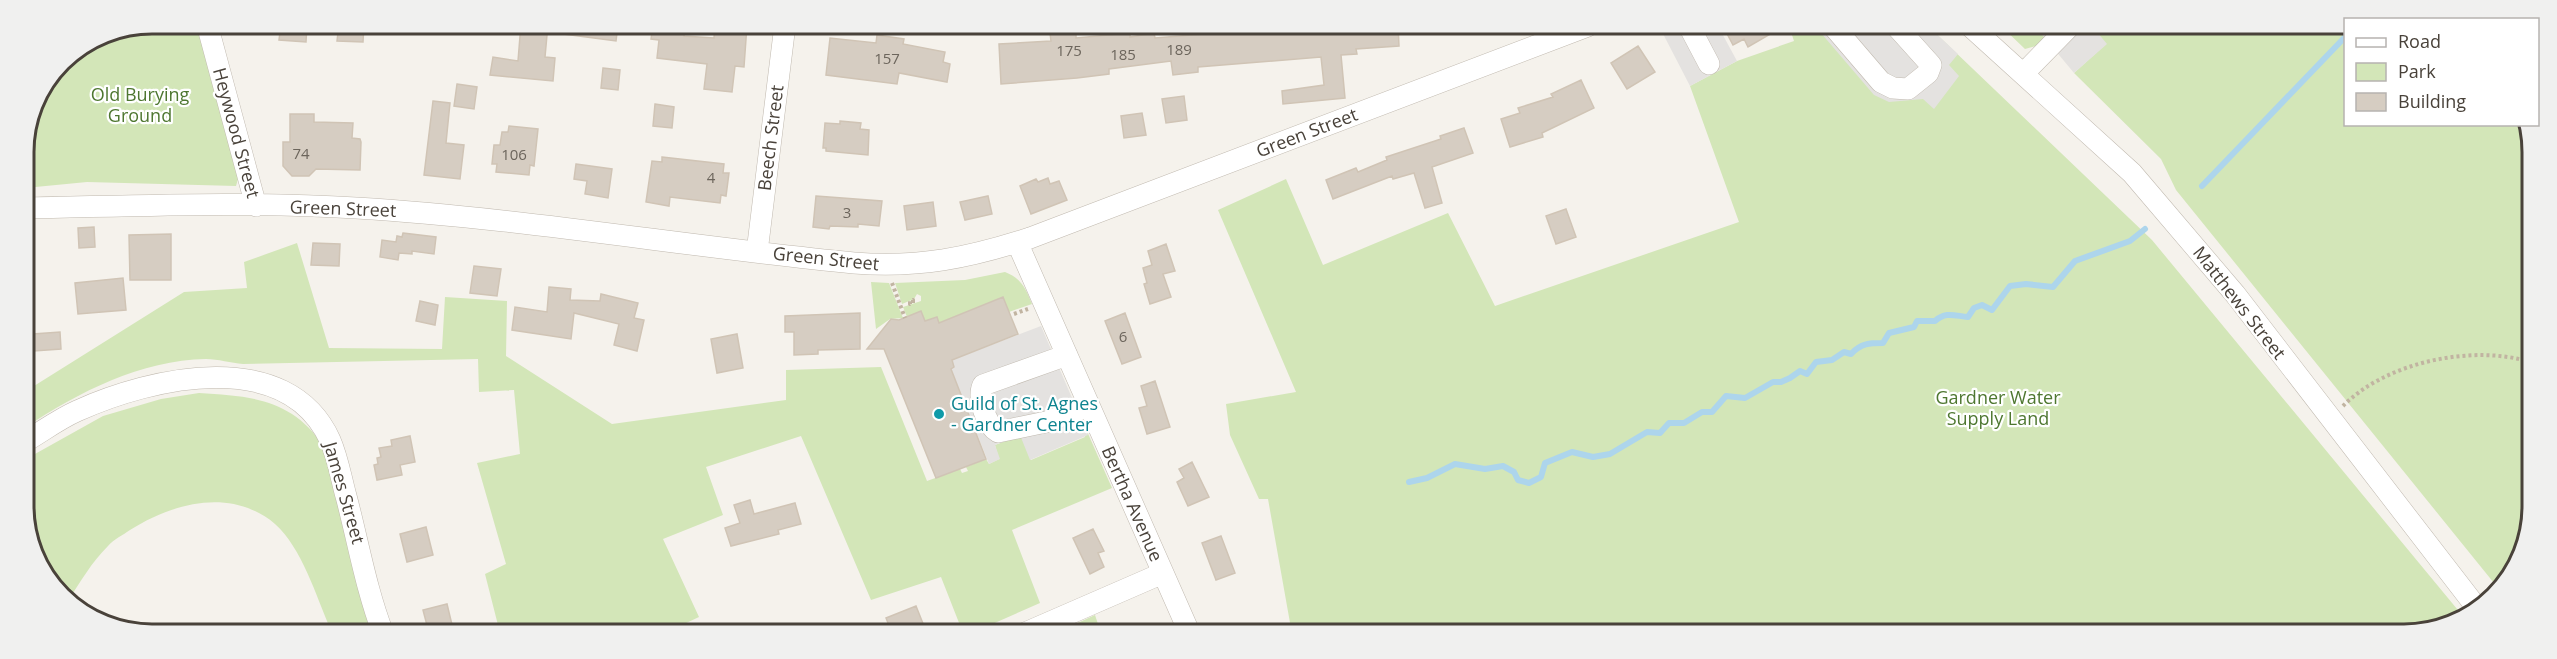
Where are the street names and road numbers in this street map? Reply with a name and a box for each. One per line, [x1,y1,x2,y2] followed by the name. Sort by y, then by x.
[208,65,266,201] street label: Heywood Street
[752,84,788,192] street label: Beech Street
[1253,102,1361,162] street label: Green Street
[289,194,397,222] street label: Green Street
[772,240,880,276] street label: Green Street
[2188,241,2292,364] street label: Matthews Street
[318,437,371,547] street label: James Street
[1097,442,1169,565] street label: Bertha Avenue

